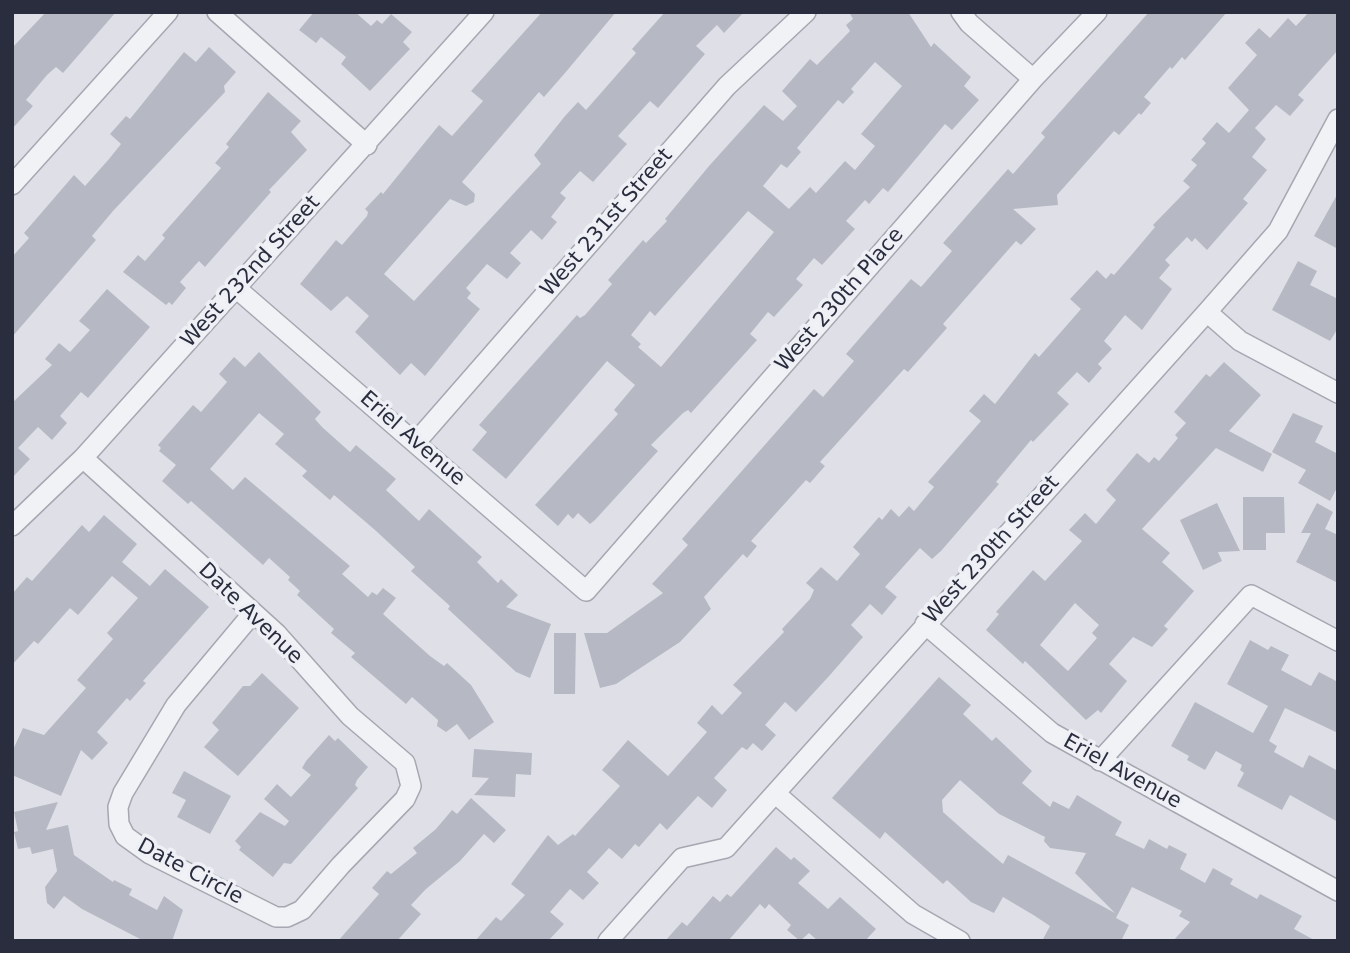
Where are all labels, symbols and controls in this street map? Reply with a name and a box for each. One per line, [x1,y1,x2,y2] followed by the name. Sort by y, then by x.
[536,144,678,302] street label: West 231st Street
[176,191,326,353] street label: West 232nd Street
[771,223,909,377] street label: West 230th Place
[354,386,470,492] street label: Eriel Avenue
[919,471,1065,629] street label: West 230th Street
[193,558,307,670] street label: Date Avenue
[1059,729,1185,815] street label: Eriel Avenue
[133,834,247,910] street label: Date Circle

